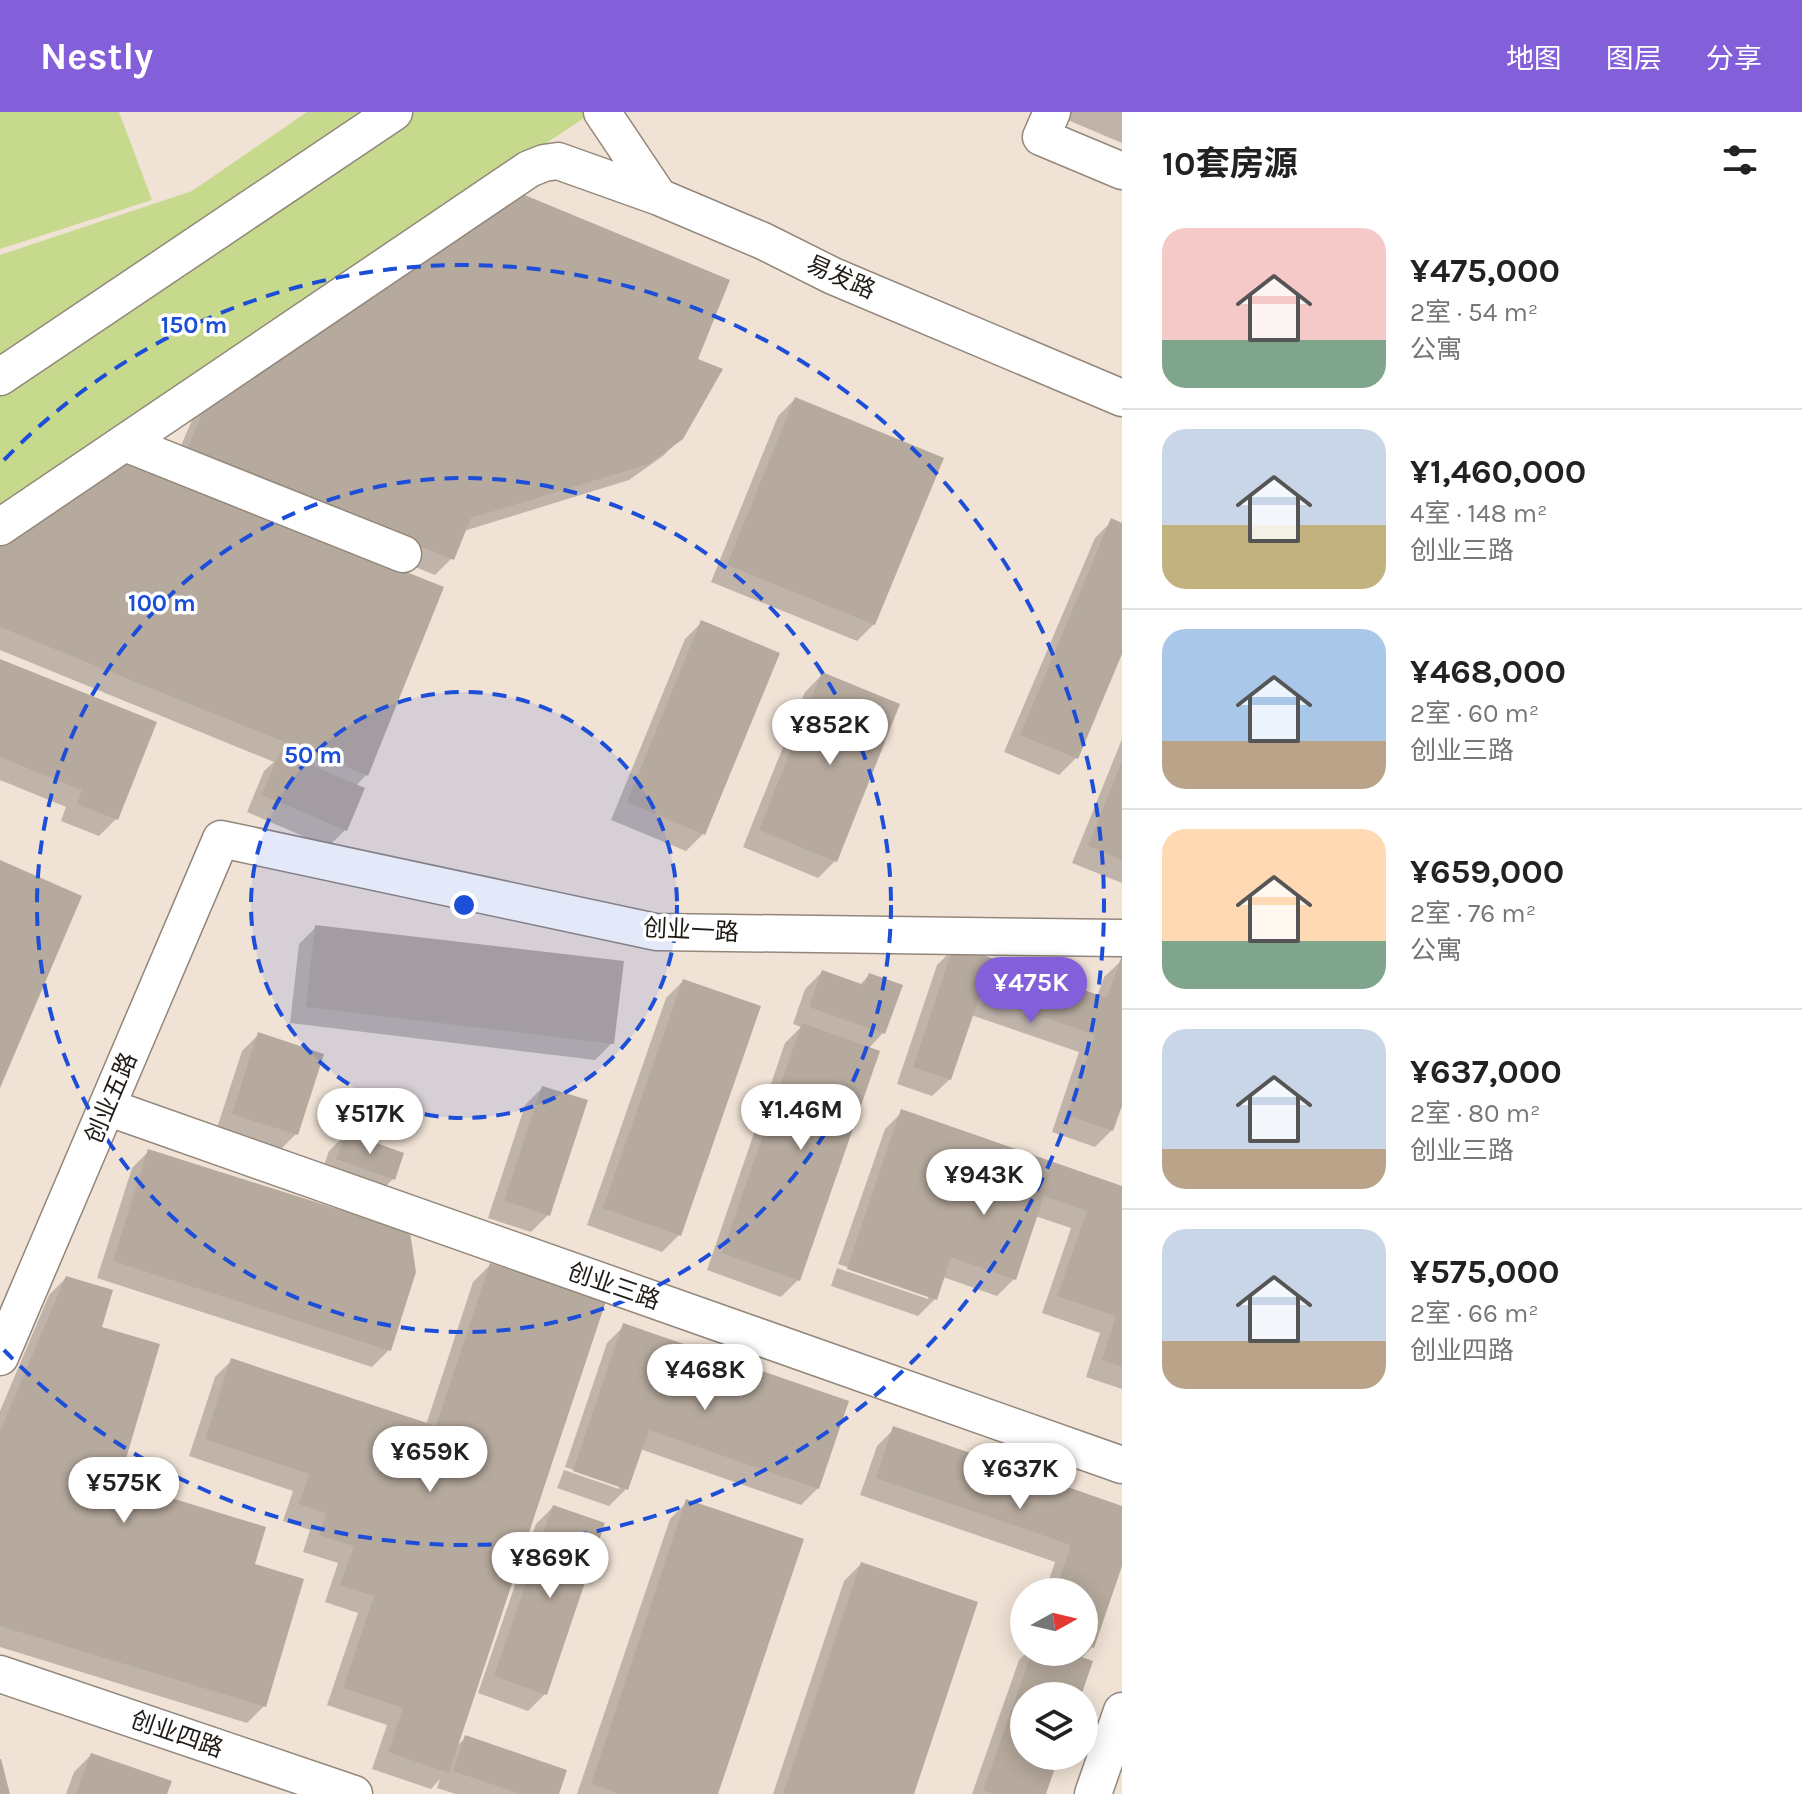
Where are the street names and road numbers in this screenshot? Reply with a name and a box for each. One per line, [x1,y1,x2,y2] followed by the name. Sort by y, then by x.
[802,250,880,304] street label: 易发路
[642,914,740,946] street label: 创业一路
[79,1048,143,1148] street label: 创业五路
[564,1257,664,1315] street label: 创业三路
[127,1705,227,1763] street label: 创业四路

